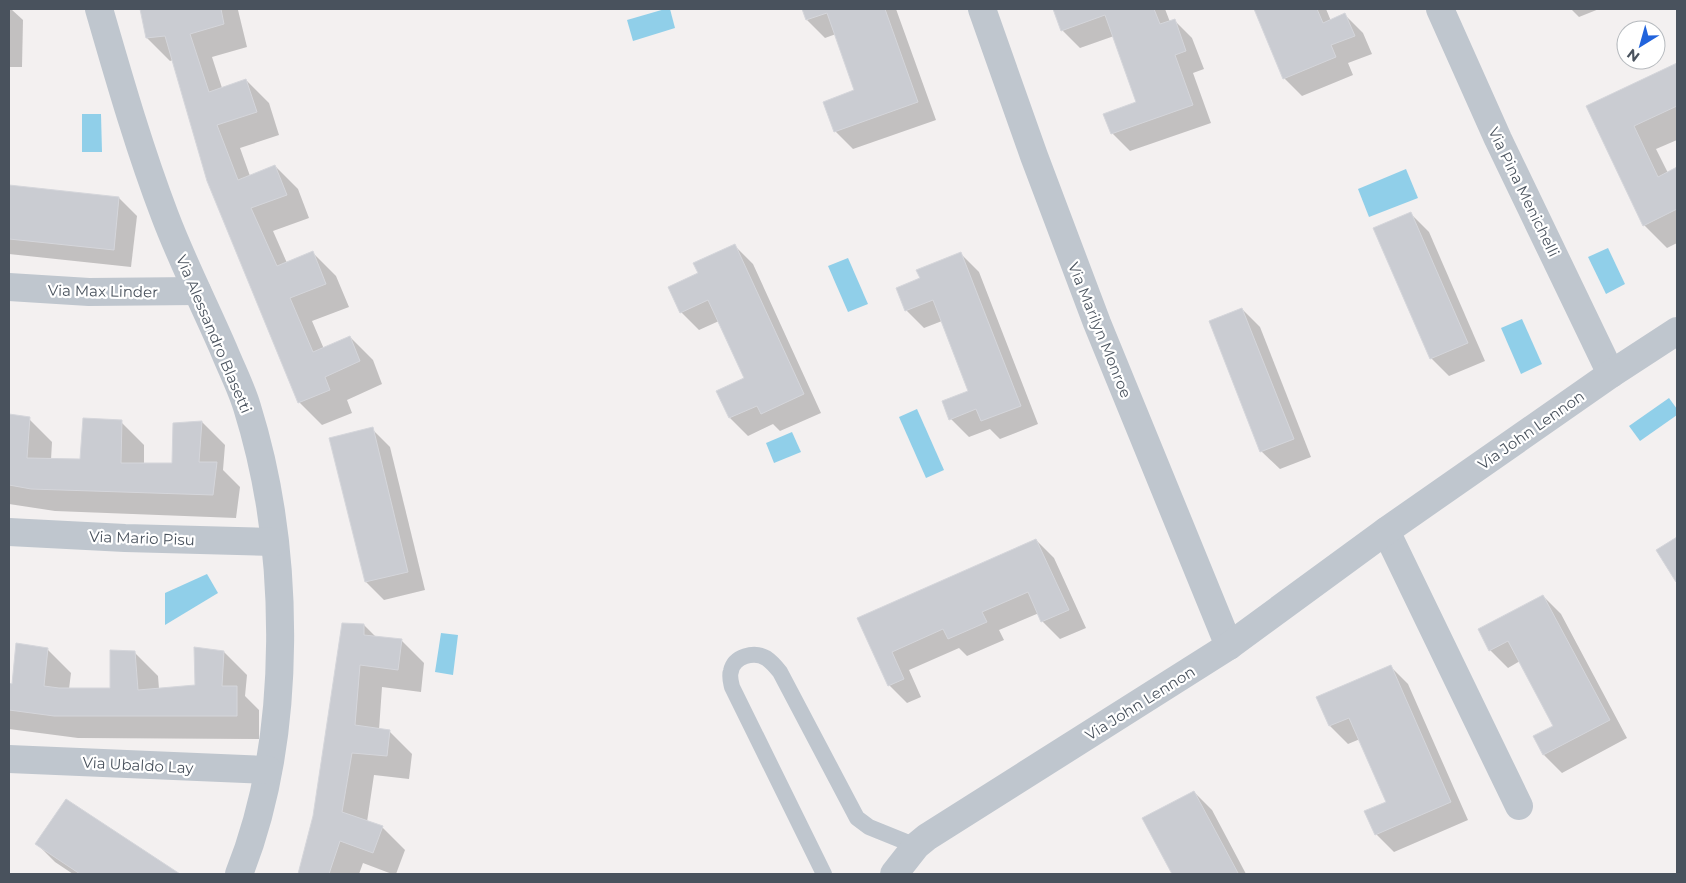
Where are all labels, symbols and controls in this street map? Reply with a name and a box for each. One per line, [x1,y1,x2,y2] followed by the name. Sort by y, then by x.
[1616,20,1666,70] north arrow
[1623,45,1643,66] text: N
[1484,124,1564,260] street label: Via Pina Menichelli
[172,252,256,416] street label: Via Alessandro Blasetti
[1064,259,1136,401] street label: Via Marilyn Monroe
[48,281,158,301] street label: Via Max Linder
[1474,386,1588,474] street label: Via John Lennon
[89,527,195,549] street label: Via Mario Pisu
[1082,662,1198,744] street label: Via John Lennon
[82,753,195,777] street label: Via Ubaldo Lay

